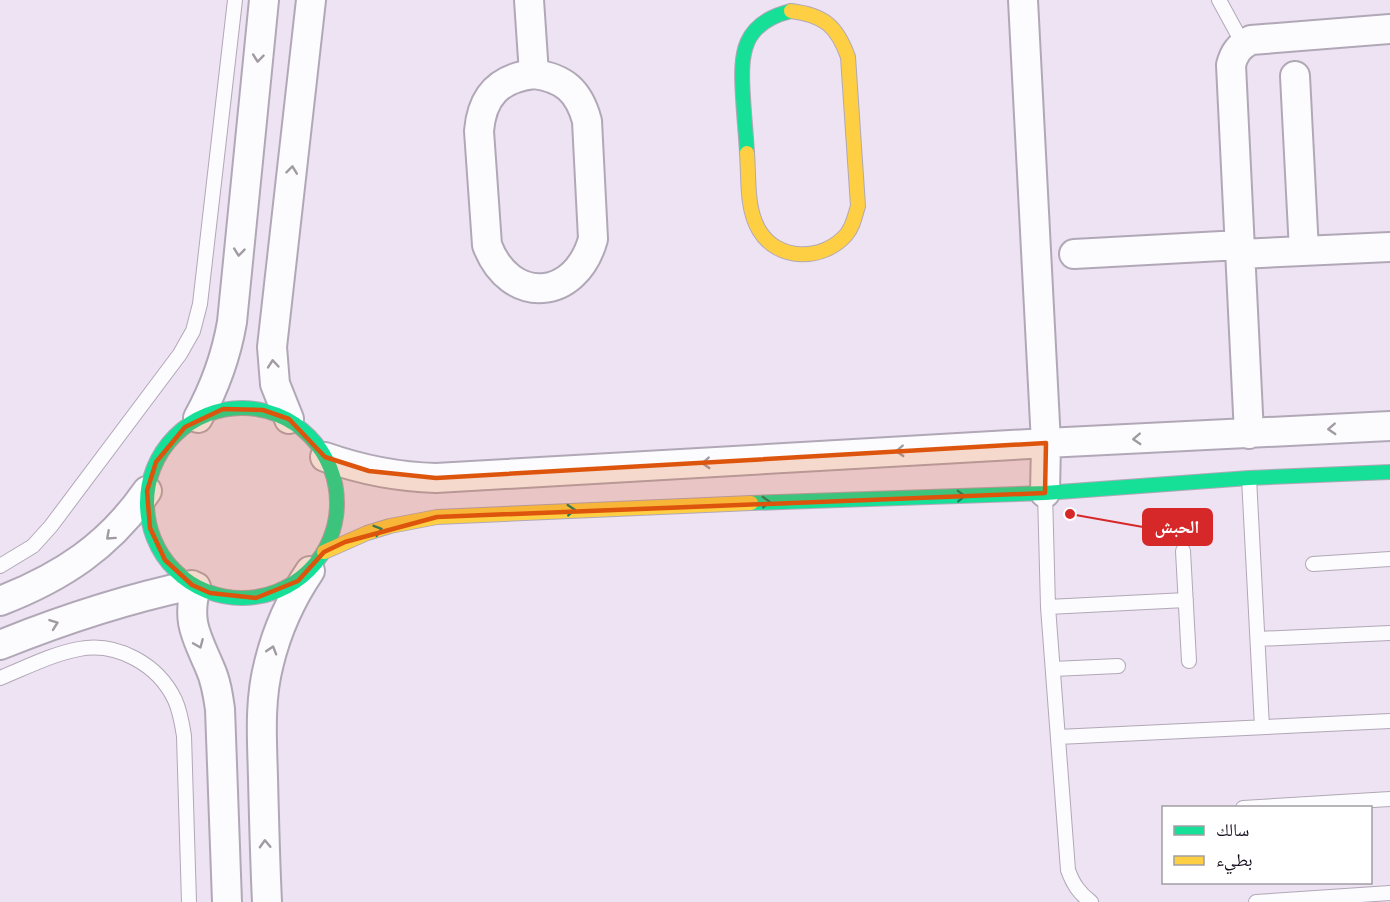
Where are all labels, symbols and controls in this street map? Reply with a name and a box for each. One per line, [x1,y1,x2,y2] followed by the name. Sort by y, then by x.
[252,54,265,63] one-way arrow
[285,165,297,174] one-way arrow
[233,248,246,257] one-way arrow
[267,359,280,368] one-way arrow
[1327,422,1336,435] one-way arrow
[1132,432,1141,445] one-way arrow
[896,445,905,458] one-way arrow
[701,456,710,469] one-way arrow
[957,489,966,502] one-way arrow
[762,496,771,508] one-way arrow
[567,504,576,517] one-way arrow
[1143,509,1212,545] callout: الحبش
[1155,516,1199,538] text: الحبش
[372,525,383,537] one-way arrow
[106,529,117,540] one-way arrow
[49,619,59,632] one-way arrow
[192,637,204,648] one-way arrow
[265,645,277,656] one-way arrow
[1162,806,1372,884] legend
[1216,819,1249,840] text: سالك
[259,839,271,848] one-way arrow
[1216,849,1253,875] text: بطيء

